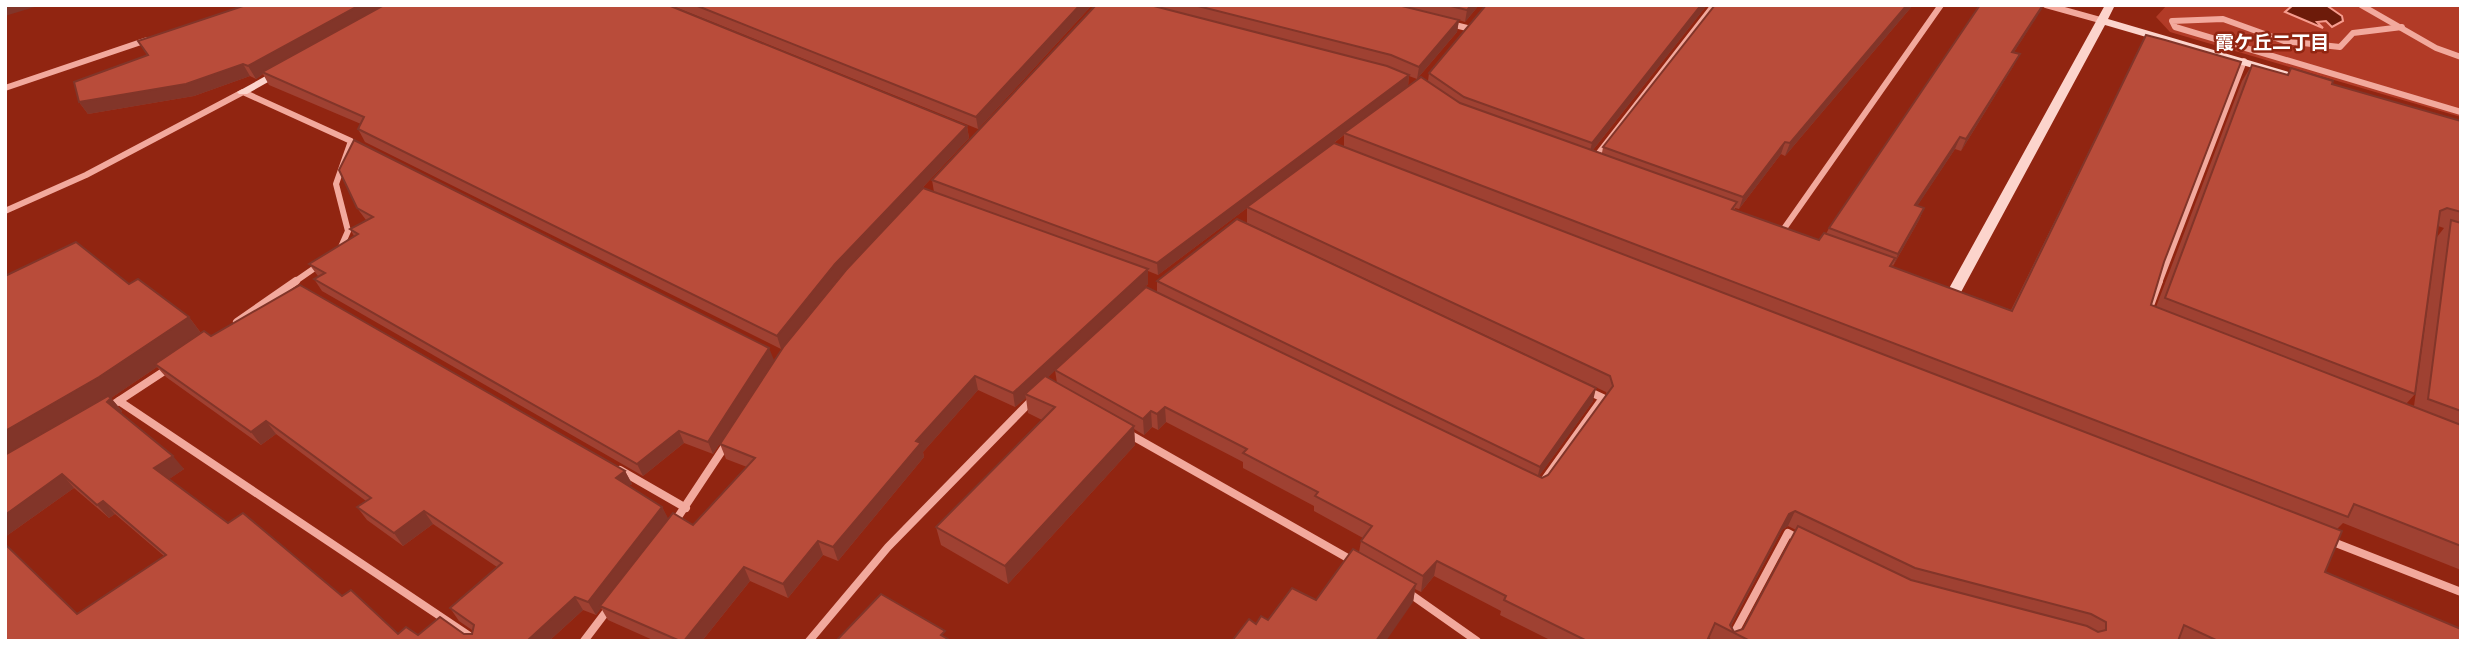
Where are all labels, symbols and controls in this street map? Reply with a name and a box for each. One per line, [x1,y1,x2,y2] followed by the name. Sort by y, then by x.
[2215,30,2329,54] district label: 霞ケ丘二丁目

